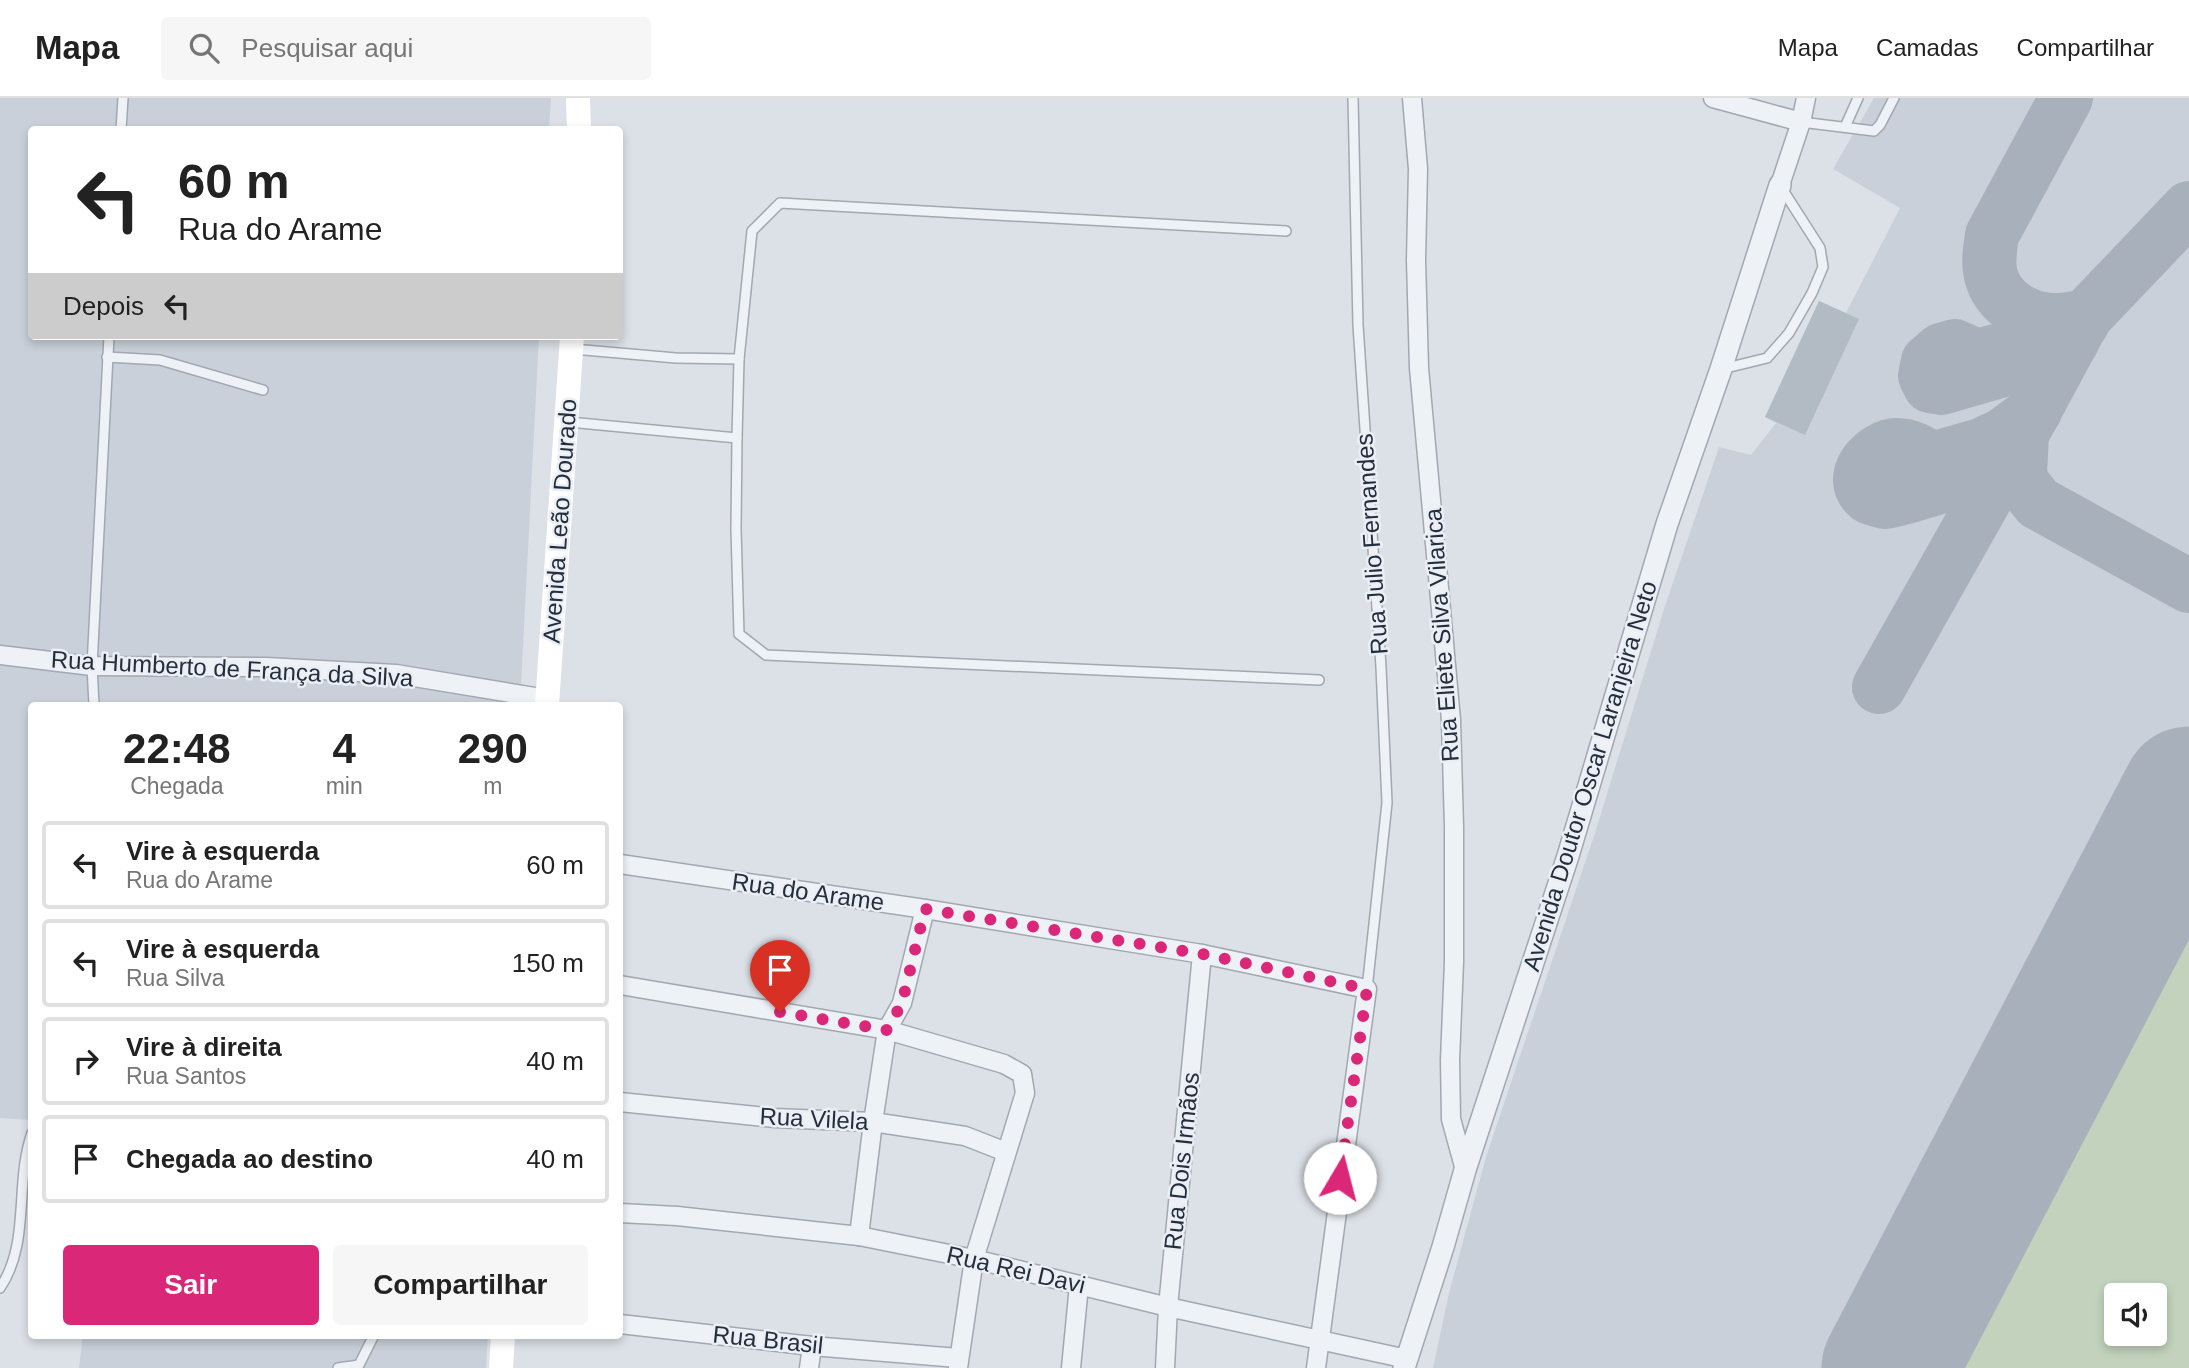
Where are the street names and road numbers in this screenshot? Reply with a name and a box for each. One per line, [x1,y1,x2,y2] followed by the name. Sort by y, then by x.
[537,398,582,644] street label: Avenida Leão Dourado
[1350,433,1393,655] street label: Rua Julio Fernandes
[1419,507,1464,763] street label: Rua Eliete Silva Vilarica
[1517,578,1662,974] street label: Avenida Doutor Oscar Laranjeira Neto
[50,646,415,692] street label: Rua Humberto de França da Silva
[730,867,886,916] street label: Rua do Arame
[1159,1071,1204,1251] street label: Rua Dois Irmãos
[759,1102,870,1135] street label: Rua Vilela
[944,1240,1088,1299] street label: Rua Rei Davi
[712,1320,825,1359] street label: Rua Brasil

